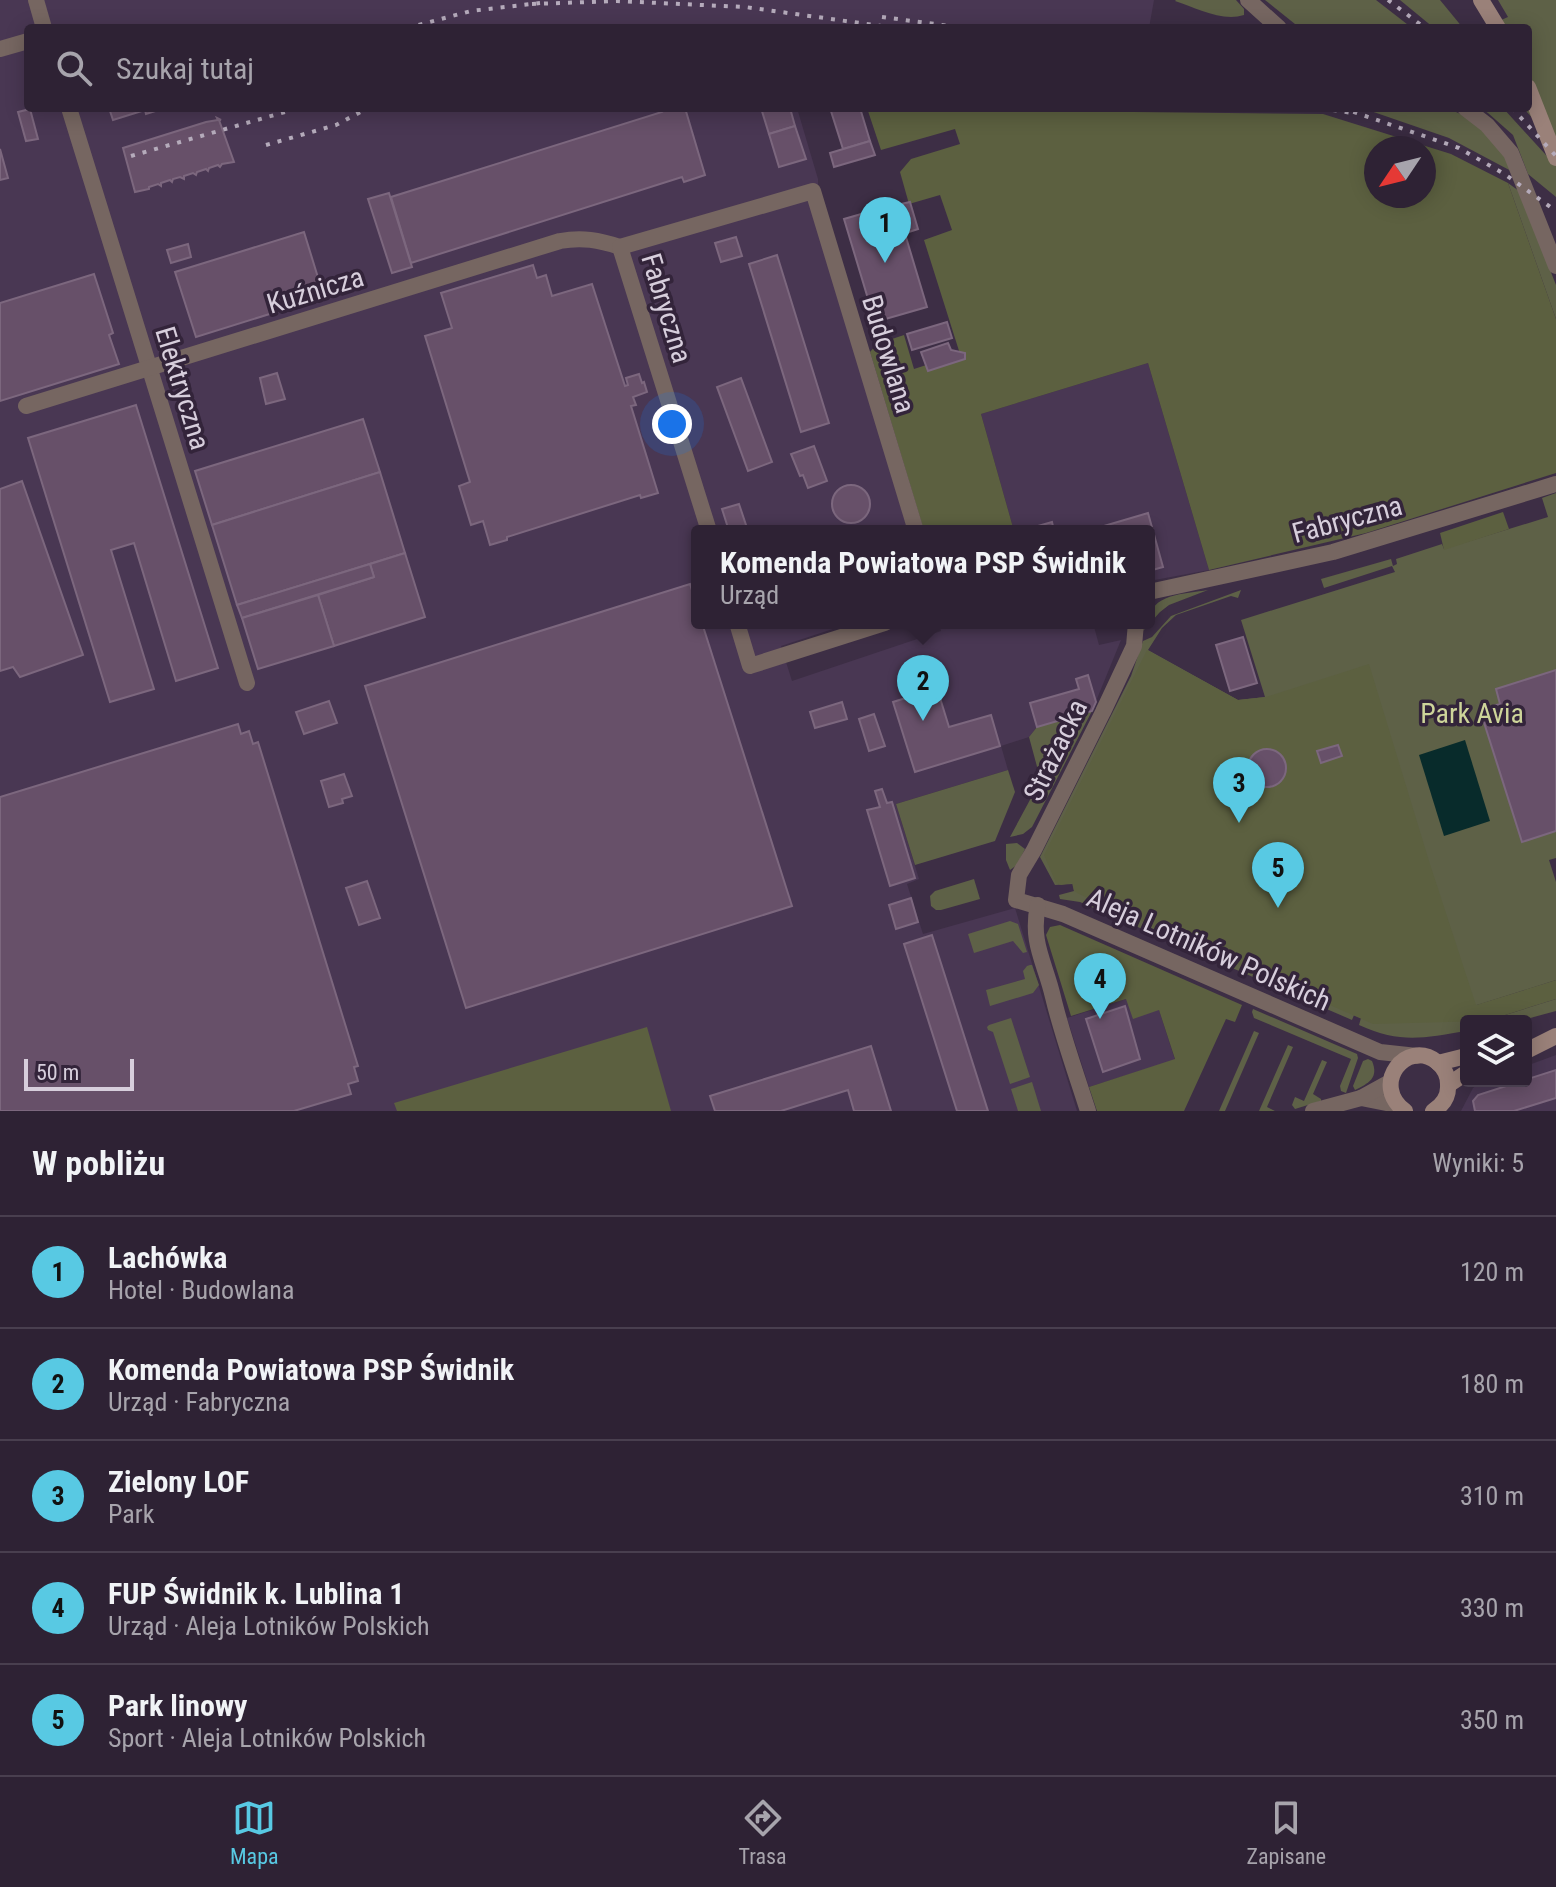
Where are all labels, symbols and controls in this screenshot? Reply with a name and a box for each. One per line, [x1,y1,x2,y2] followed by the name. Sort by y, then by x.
[24,24,1532,112] search box
[52,46,96,90] icon: search
[116,51,254,86] text: Szukaj tutaj
[1364,136,1436,208] north arrow
[859,197,911,263] pin: 1
[634,249,699,367] street label: Fabryczna
[263,260,368,321] street label: Kuźnicza
[855,291,922,417] street label: Budowlana
[148,323,217,454] street label: Elektryczna
[652,404,692,444] your location
[1288,489,1406,550] street label: Fabryczna
[691,525,1155,629] popup
[720,545,1126,580] text: Komenda Powiatowa PSP Świdnik
[720,580,779,610] text: Urząd
[897,655,949,721] pin: 2
[1017,694,1094,806] street label: Strażacka
[1420,697,1524,730] park label: Park Avia
[1213,757,1265,823] pin: 3
[1252,842,1304,908] pin: 5
[1082,881,1336,1018] street label: Aleja Lotników Polskich
[1074,953,1126,1019] pin: 4
[1460,1015,1532,1087] map controls
[1460,1015,1532,1087] button: layers
[24,1055,134,1091] scale bar
[36,1060,79,1085] text: 50 m
[32,1143,165,1183] text: W pobliżu
[1432,1148,1524,1178] text: Wyniki: 5
[108,1240,227,1275] text: Lachówka
[51,1257,65,1287] text: 1
[1460,1257,1524,1287] text: 120 m
[108,1275,294,1305] text: Hotel · Budowlana
[108,1352,514,1387] text: Komenda Powiatowa PSP Świdnik
[51,1369,65,1399] text: 2
[1460,1369,1524,1399] text: 180 m
[108,1387,290,1417] text: Urząd · Fabryczna
[108,1464,249,1499] text: Zielony LOF
[51,1481,65,1511] text: 3
[1460,1481,1524,1511] text: 310 m
[108,1499,154,1529] text: Park
[108,1576,404,1611] text: FUP Świdnik k. Lublina 1
[51,1593,65,1623] text: 4
[1460,1593,1524,1623] text: 330 m
[108,1611,430,1641] text: Urząd · Aleja Lotników Polskich
[108,1688,247,1723] text: Park linowy
[51,1705,65,1735] text: 5
[1460,1705,1524,1735] text: 350 m
[108,1723,426,1753] text: Sport · Aleja Lotników Polskich
[230,1796,279,1869] tab: Mapa
[739,1796,787,1869] tab: Trasa
[1247,1796,1326,1869] tab: Zapisane

